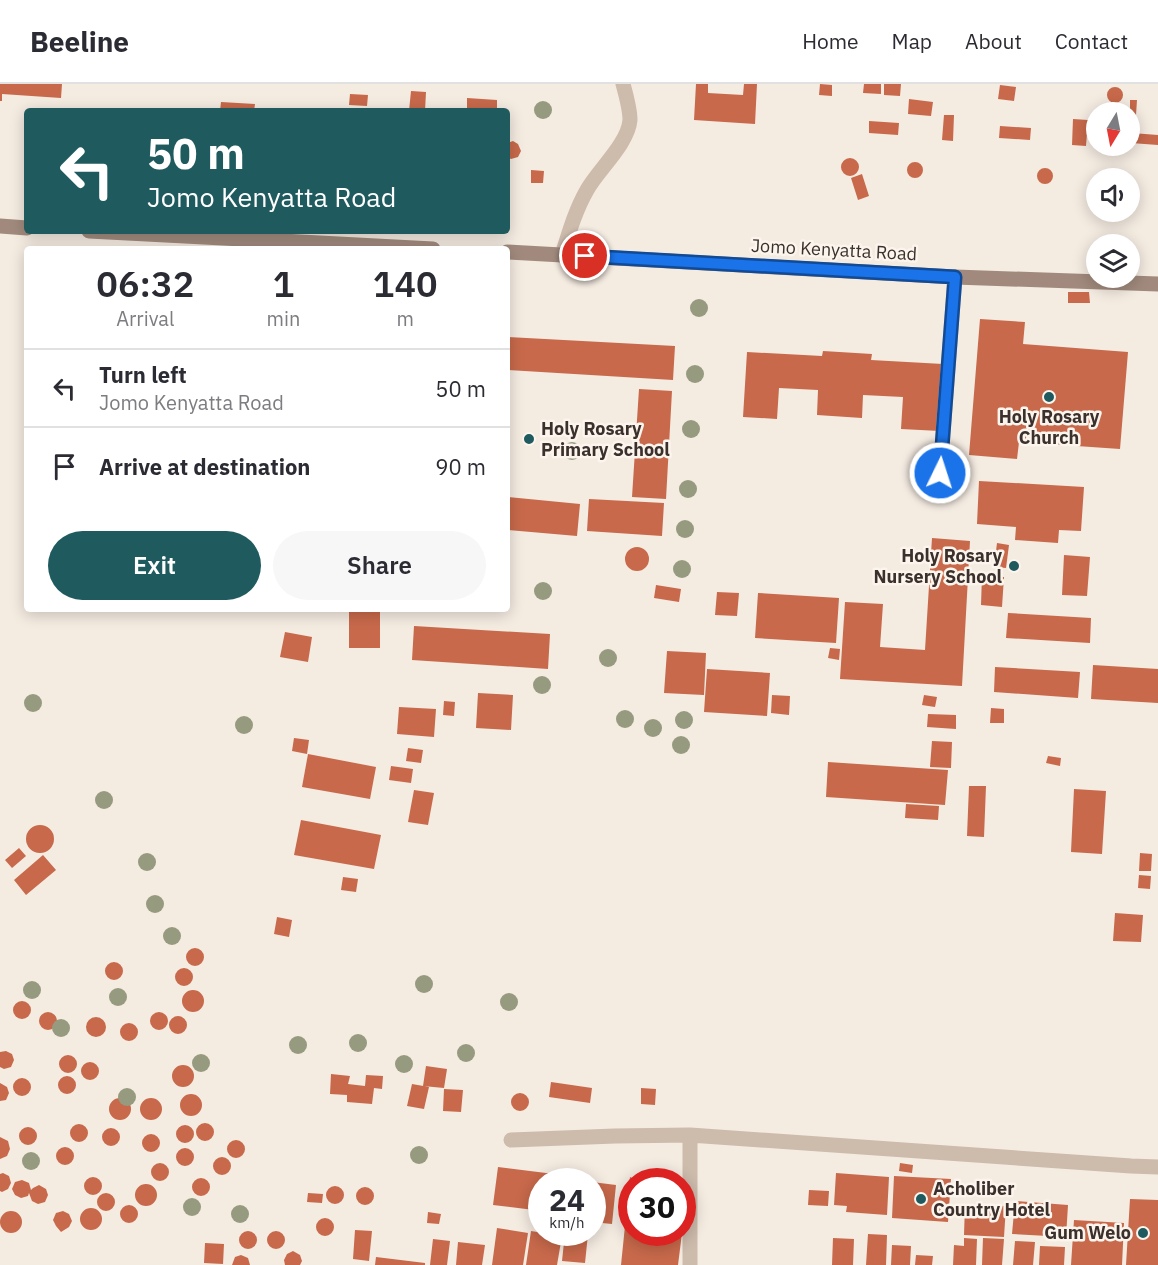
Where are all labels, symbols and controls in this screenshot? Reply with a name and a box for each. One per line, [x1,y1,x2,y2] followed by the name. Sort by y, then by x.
[30,23,129,60] text: Beeline
[802,27,859,55] text: Home
[892,27,932,55] text: Map
[965,27,1022,55] text: About
[1055,27,1128,55] text: Contact
[1086,102,1140,156] north arrow
[1086,102,1140,288] map controls
[147,126,245,181] text: 50 m
[48,132,126,210] icon: left
[1086,168,1140,222] button: sound
[147,179,396,214] text: Jomo Kenyatta Road
[559,230,610,281] pin
[750,234,918,265] street label: Jomo Kenyatta Road
[1086,234,1140,288] button: layers
[568,239,601,272] icon: arrive
[96,260,194,307] text: 06:32
[273,260,294,307] text: 1
[373,260,438,307] text: 140
[116,305,174,332] text: Arrival
[267,305,300,332] text: min
[396,305,414,332] text: m
[99,360,187,389] text: Turn left
[48,372,81,405] icon: left
[435,374,486,403] text: 50 m
[99,389,284,416] text: Jomo Kenyatta Road
[1042,390,1056,404] marker: Holy Rosary Church
[999,405,1100,449] place label: Holy Rosary Church
[541,417,670,461] place label: Holy Rosary Primary School
[522,432,536,446] marker: Holy Rosary Primary School
[908,441,972,505] position arrow
[48,450,81,483] icon: arrive
[99,452,310,481] text: Arrive at destination
[435,452,486,481] text: 90 m
[48,531,261,600] button: Exit
[273,531,486,600] button: Share
[873,544,1003,588] place label: Holy Rosary Nursery School
[1007,559,1021,573] marker: Holy Rosary Nursery School
[618,1168,696,1246] speed limit sign: 30
[933,1177,1050,1221] place label: Acholiber Country Hotel
[549,1180,585,1219] text: 24
[914,1192,928,1206] marker: Acholiber Country Hotel
[549,1213,585,1232] text: km/h
[1044,1221,1131,1244] place label: Gum Welo
[1136,1226,1150,1240] marker: Gum Welo

